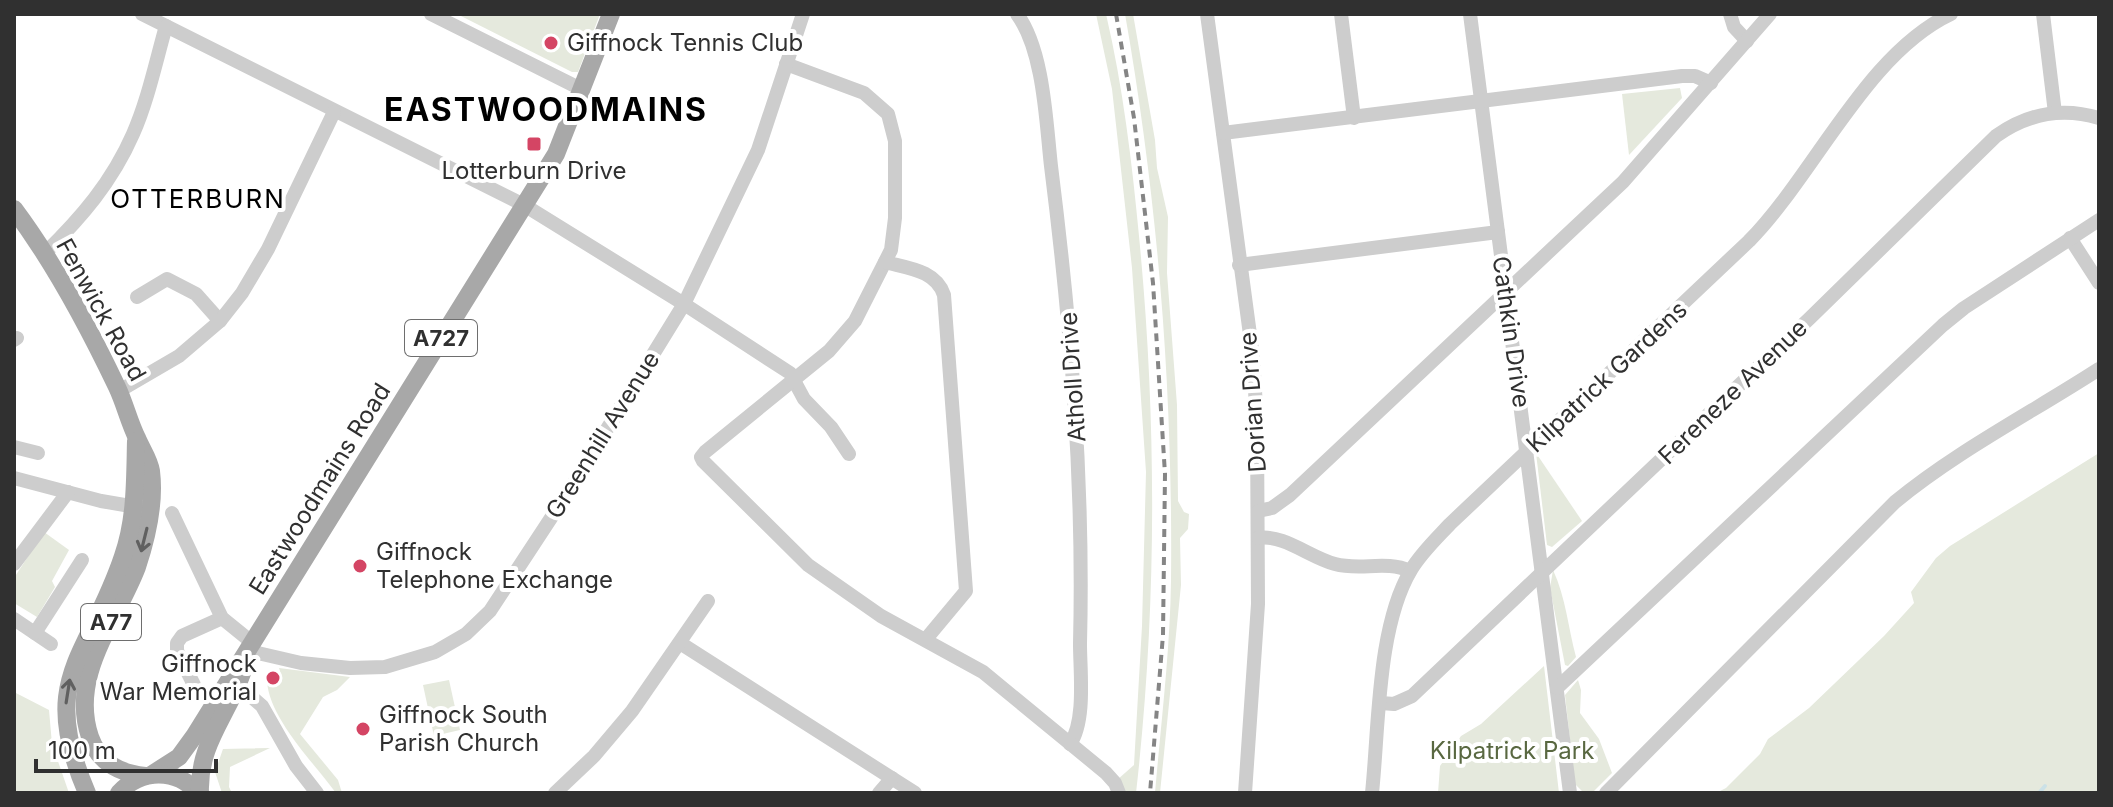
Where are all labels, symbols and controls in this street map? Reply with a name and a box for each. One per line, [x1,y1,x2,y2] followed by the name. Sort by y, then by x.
[567,28,803,57] place label: Giffnock Tennis Club
[542,34,560,52] marker: Giffnock Tennis Club
[384,90,708,129] district label: EASTWOODMAINS
[525,135,543,153] marker: Lotterburn Drive
[441,156,627,185] place label: Lotterburn Drive
[110,183,286,214] district label: OTTERBURN
[50,233,153,386] street label: Fenwick Road
[1487,254,1536,409] street label: Cathkin Drive
[1520,295,1693,458] street label: Kilpatrick Gardens
[1053,311,1092,443] street label: Atholl Drive
[1652,313,1813,470] street label: Fereneze Avenue
[405,320,477,356] road number: A727
[1233,331,1272,473] street label: Dorian Drive
[540,346,666,524] street label: Greenhill Avenue
[243,378,396,600] street label: Eastwoodmains Road
[136,527,151,553] one-way arrow
[376,537,613,594] place label: Giffnock Telephone Exchange
[351,557,369,575] marker: Giffnock Telephone Exchange
[81,604,141,640] road number: A77
[100,649,257,706] place label: Giffnock War Memorial
[264,669,282,687] marker: Giffnock War Memorial
[61,679,76,704] one-way arrow
[379,700,548,757] place label: Giffnock South Parish Church
[354,720,372,738] marker: Giffnock South Parish Church
[36,723,216,773] scale bar
[48,736,116,765] text: 100 m
[1430,736,1594,765] park label: Kilpatrick Park

